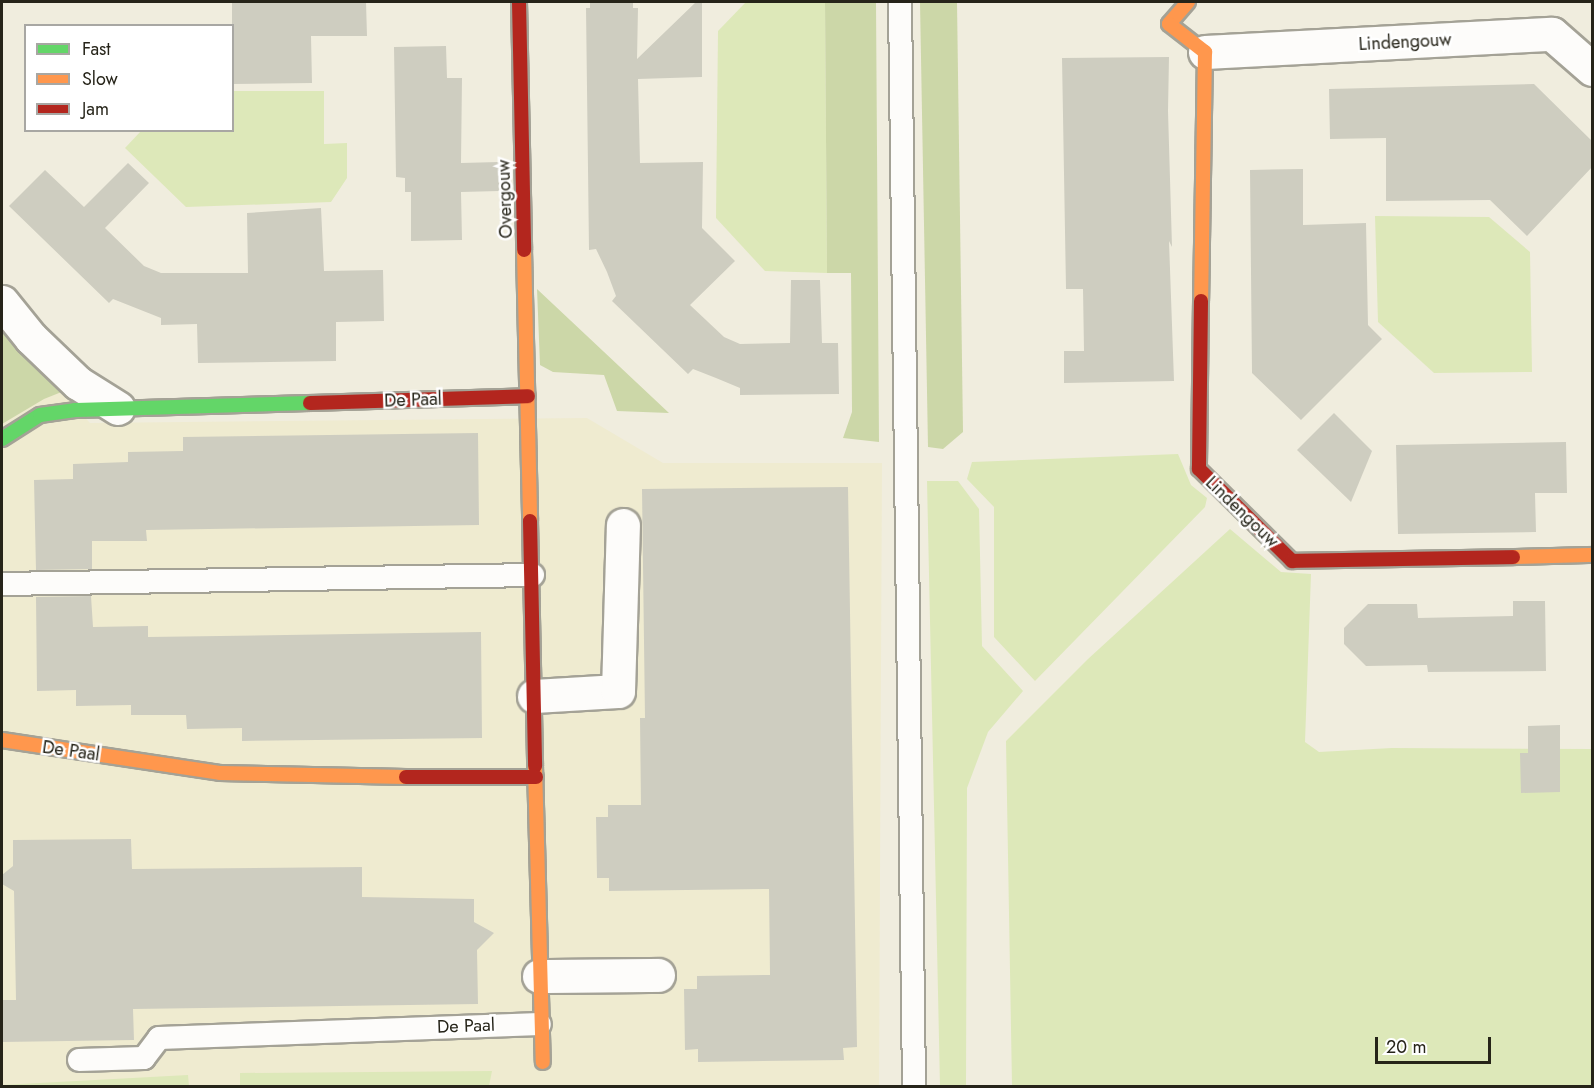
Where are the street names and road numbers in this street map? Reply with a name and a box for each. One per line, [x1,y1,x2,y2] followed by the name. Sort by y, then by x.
[1358,29,1452,55] street label: Lindengouw
[493,159,517,239] street label: Overgouw
[384,388,442,412] street label: De Paal
[1201,472,1283,552] street label: Lindengouw
[41,736,101,766] street label: De Paal
[437,1014,495,1038] street label: De Paal

